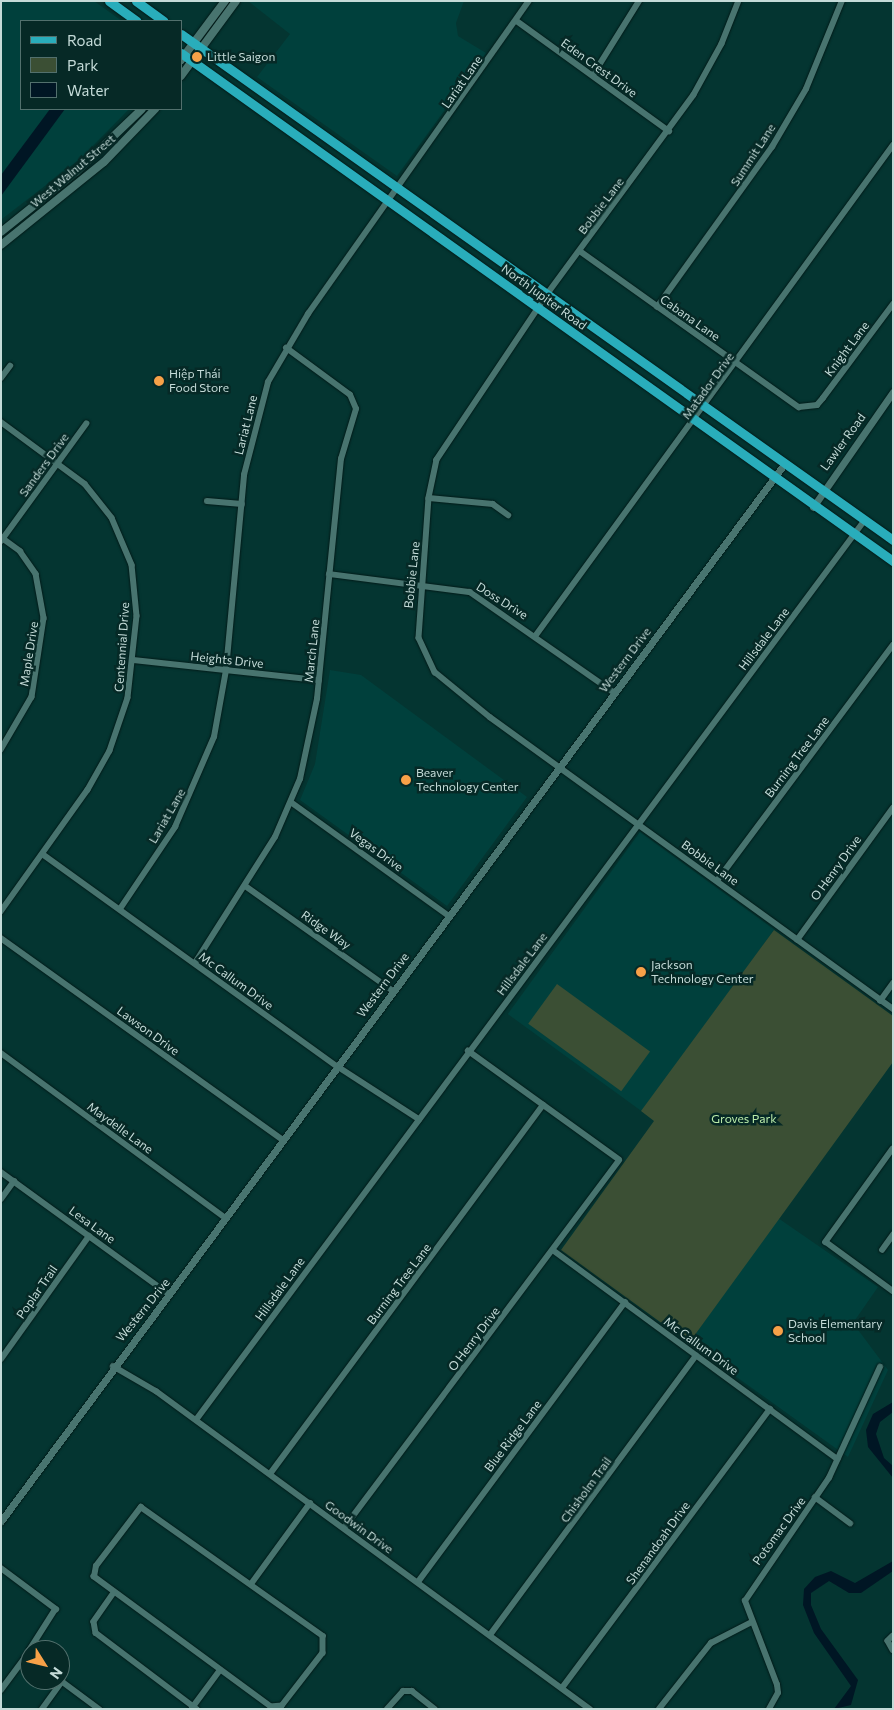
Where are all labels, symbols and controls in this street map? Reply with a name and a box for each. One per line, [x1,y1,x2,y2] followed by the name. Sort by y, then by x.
[20,20,182,110] legend
[67,31,102,49] text: Road
[558,36,640,100] street label: Eden Crest Drive
[207,50,275,64] place label: Little Saigon
[191,51,203,63] marker: Little Saigon
[439,53,485,111] street label: Lariat Lane
[67,56,98,74] text: Park
[67,81,109,99] text: Water
[728,121,778,189] street label: Summit Lane
[28,131,118,211] street label: West Walnut Street
[575,175,627,237] street label: Bobbie Lane
[499,261,589,333] street label: North Jupiter Road
[657,292,723,344] street label: Cabana Lane
[822,319,872,379] street label: Knight Lane
[679,350,737,422] street label: Matador Drive
[169,367,229,395] place label: Hiệp Thái Food Store
[153,375,165,387] marker: Hiệp Thái Food Store
[232,394,260,456] street label: Lariat Lane
[817,411,869,473] street label: Lawler Road
[16,431,72,499] street label: Sanders Drive
[401,541,423,609] street label: Bobbie Lane
[474,580,530,622] street label: Doss Drive
[112,602,132,692] street label: Centennial Drive
[736,605,792,673] street label: Hillsdale Lane
[302,619,322,683] street label: March Lane
[17,621,41,687] street label: Maple Drive
[596,625,654,695] street label: Western Drive
[190,649,264,671] street label: Heights Drive
[762,714,832,800] street label: Burning Tree Lane
[416,766,519,794] place label: Beaver Technology Center
[400,774,412,786] marker: Beaver Technology Center
[146,786,188,846] street label: Lariat Lane
[346,826,406,874] street label: Vegas Drive
[808,833,864,903] street label: O Henry Drive
[679,837,741,889] street label: Bobbie Lane
[299,908,353,952] street label: Ridge Way
[494,930,550,998] street label: Hillsdale Lane
[196,949,276,1013] street label: Mc Callum Drive
[354,950,412,1020] street label: Western Drive
[651,958,754,986] place label: Jackson Technology Center
[635,966,647,978] marker: Jackson Technology Center
[114,1004,182,1058] street label: Lawson Drive
[84,1099,156,1157] street label: Maydelle Lane
[711,1112,777,1126] park label: Groves Park
[66,1203,118,1247] street label: Lesa Lane
[364,1241,434,1327] street label: Burning Tree Lane
[252,1254,308,1324] street label: Hillsdale Lane
[13,1263,61,1321] street label: Poplar Trail
[113,1275,173,1345] street label: Western Drive
[445,1304,503,1374] street label: O Henry Drive
[661,1314,741,1378] street label: Mc Callum Drive
[788,1317,882,1345] place label: Davis Elementary School
[772,1325,784,1337] marker: Davis Elementary School
[482,1398,544,1474] street label: Blue Ridge Lane
[557,1455,615,1525] street label: Chisholm Trail
[750,1494,808,1568] street label: Potomac Drive
[322,1497,396,1557] street label: Goodwin Drive
[623,1499,693,1587] street label: Shenandoah Drive
[20,1640,70,1690] north arrow
[47,1664,67,1683] text: N

